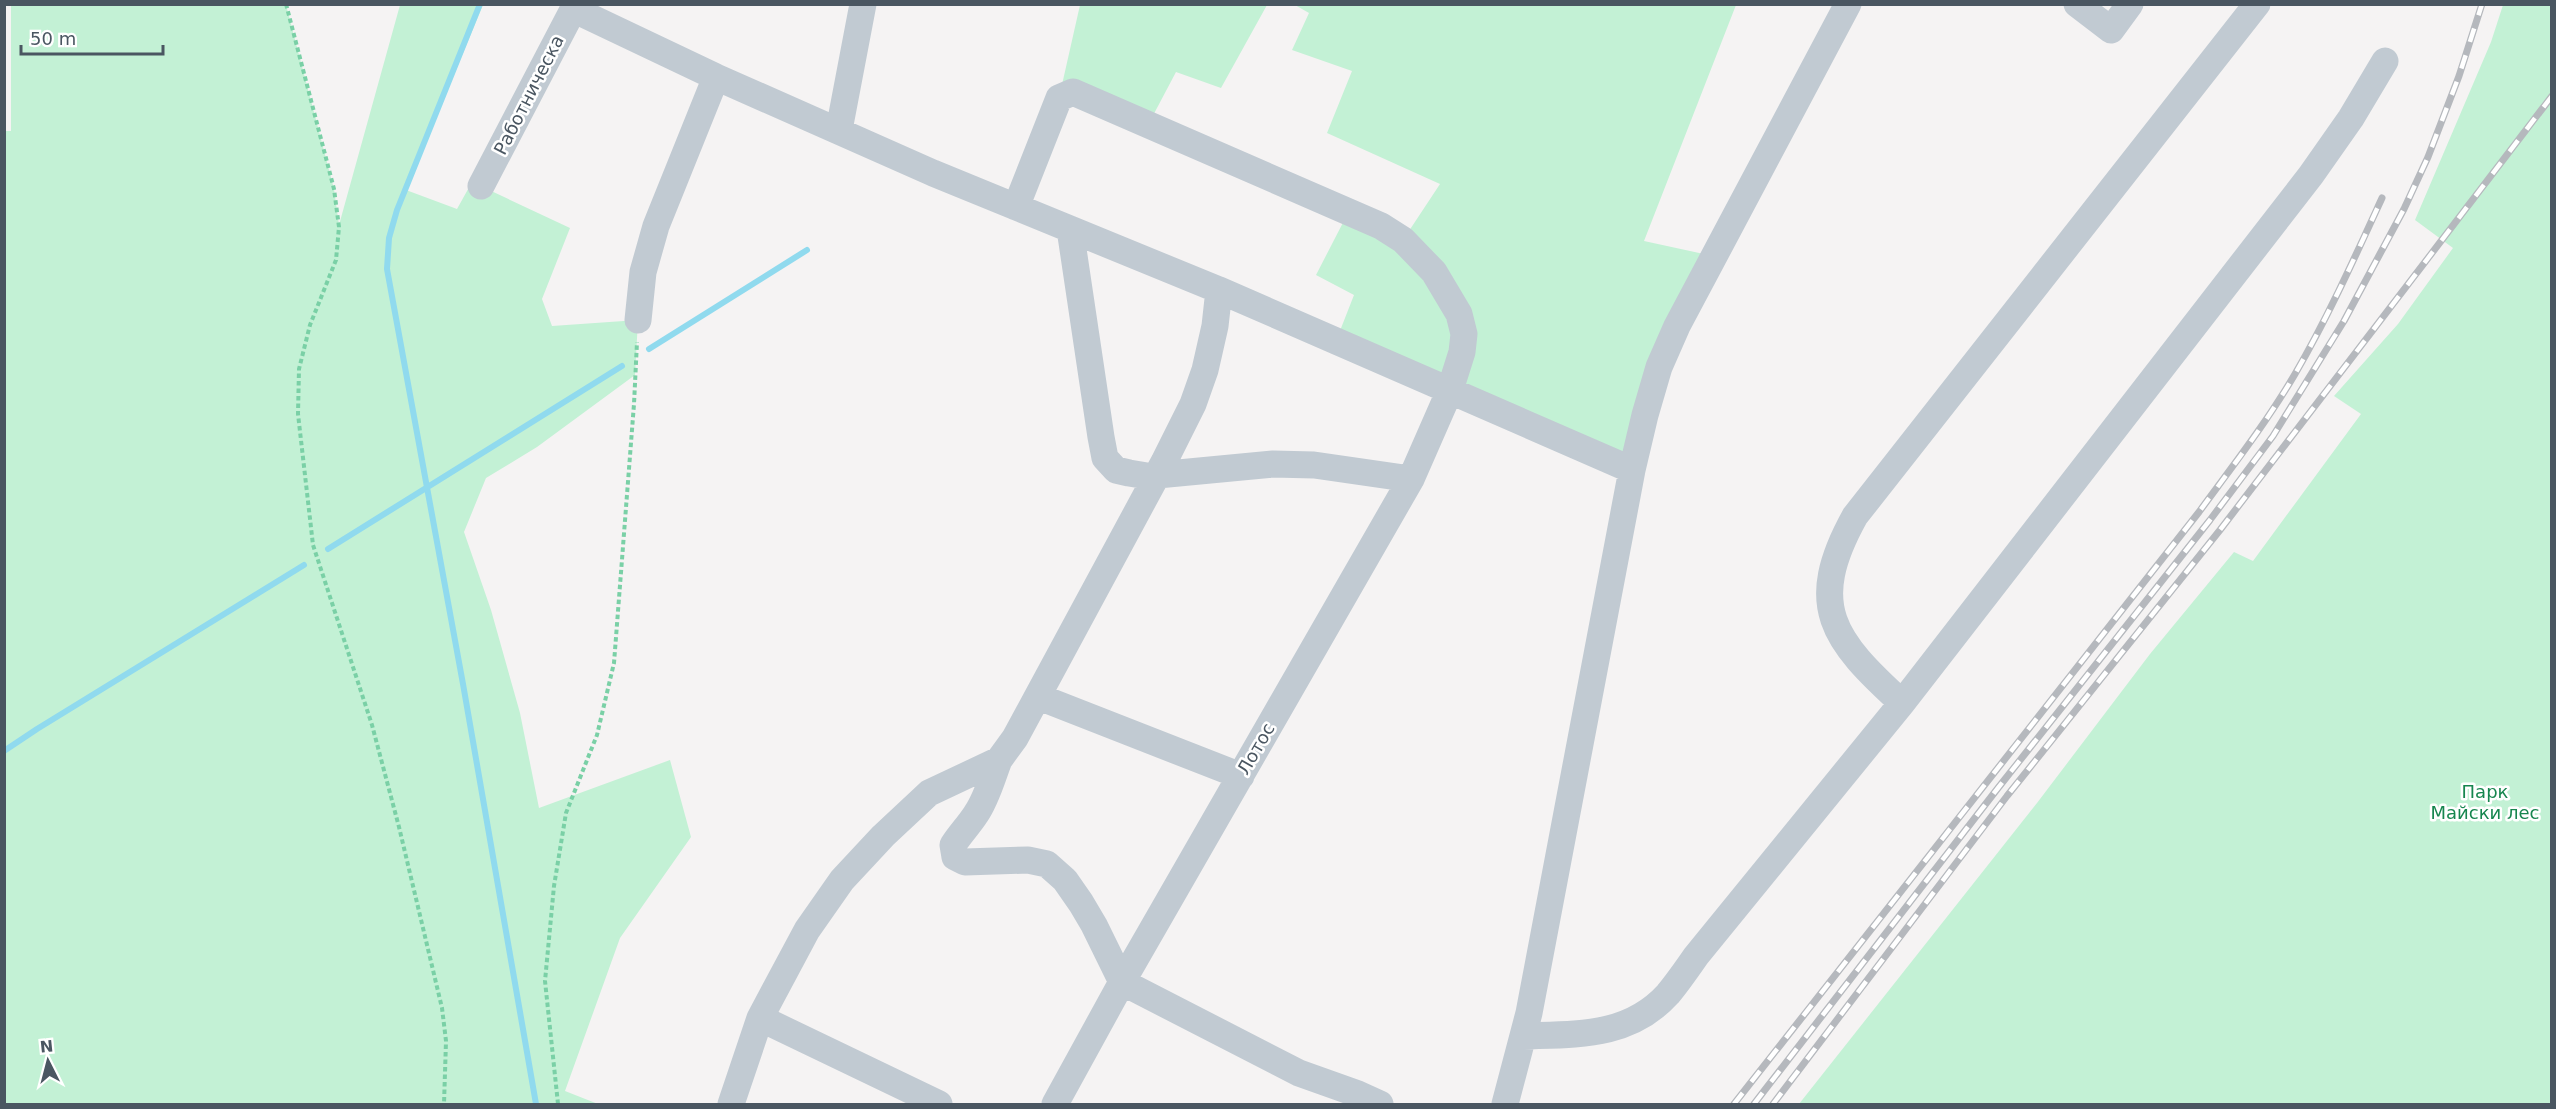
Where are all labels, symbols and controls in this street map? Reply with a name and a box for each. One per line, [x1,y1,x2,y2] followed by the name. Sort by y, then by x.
[21,18,164,56] scale bar
[30,28,76,49] text: 50 m
[489,31,568,158] street label: Работническа
[1232,719,1279,778] street label: Лотос
[2431,781,2539,823] park label: Парк Майски лес
[18,1031,78,1091] north arrow
[39,1036,54,1057] text: N

